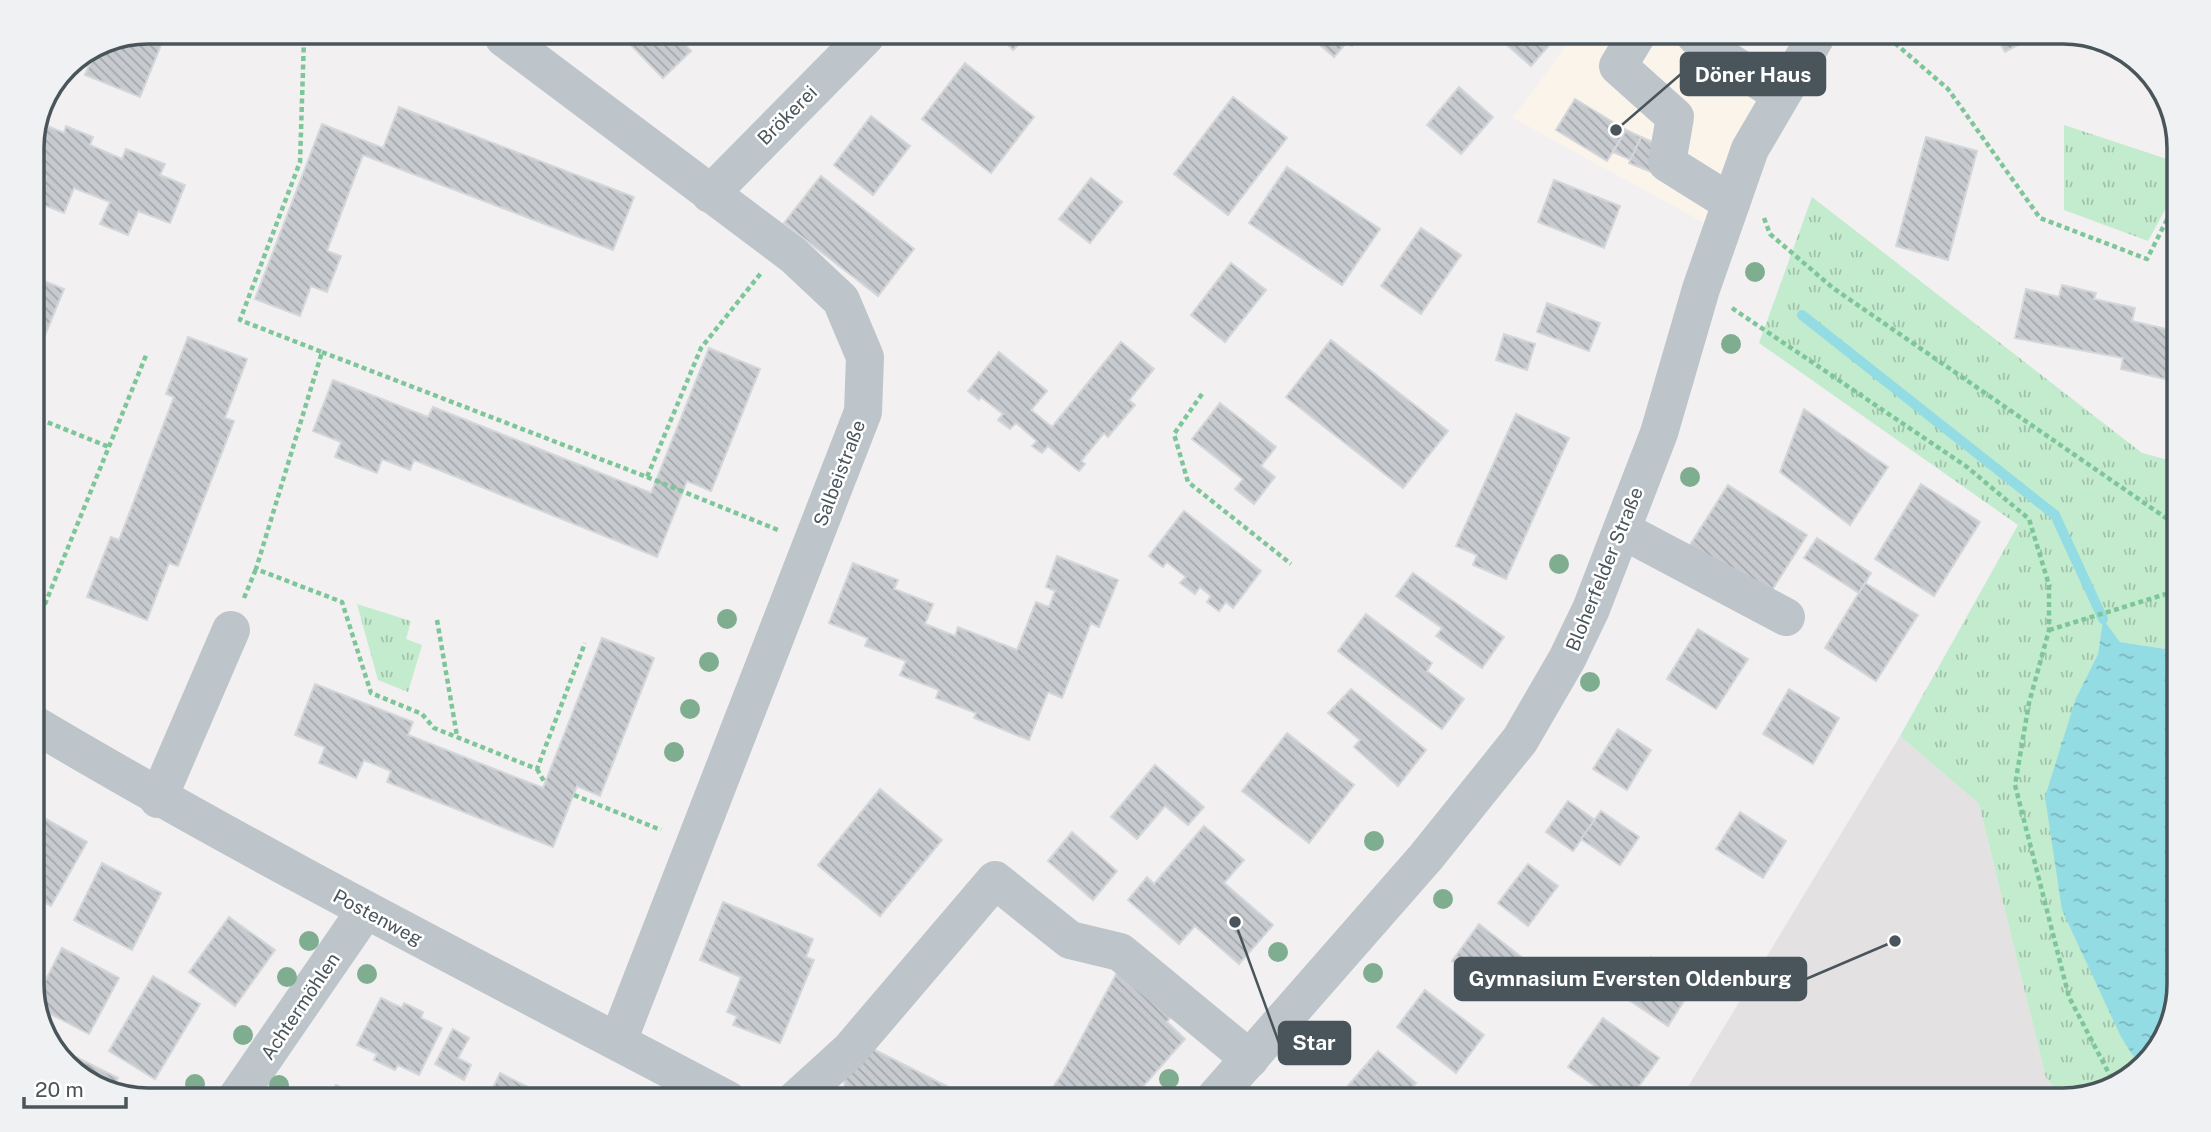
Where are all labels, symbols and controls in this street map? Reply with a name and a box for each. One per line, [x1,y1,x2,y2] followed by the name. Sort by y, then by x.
[1681,53,1825,95] callout: Döner Haus
[1695,62,1811,87] text: Döner Haus
[753,81,821,149] street label: Brökerei
[809,417,869,529] street label: Salbeistraße
[1561,484,1647,654] street label: Bloherfelder Straße
[330,884,426,950] street label: Postenweg
[256,948,344,1064] street label: Achtermöhlen
[1455,958,1806,1000] callout: Gymnasium Eversten Oldenburg
[1469,966,1791,991] text: Gymnasium Eversten Oldenburg
[1279,1022,1350,1064] callout: Star
[1292,1030,1336,1055] text: Star
[24,1066,126,1110] scale bar
[35,1077,84,1102] text: 20 m

